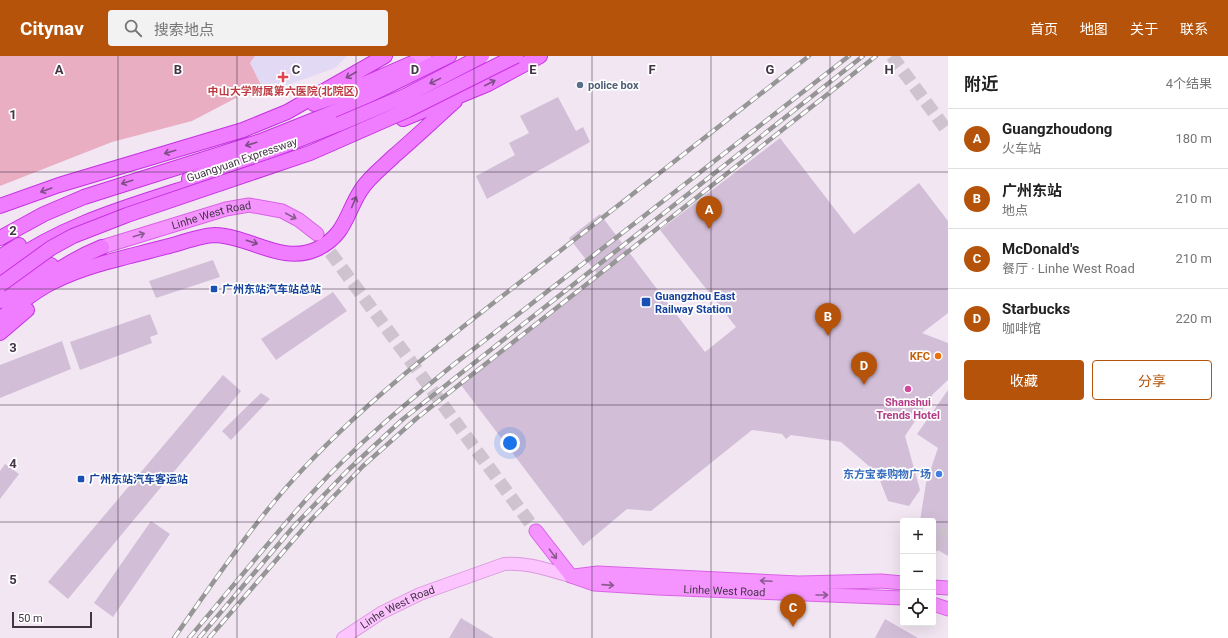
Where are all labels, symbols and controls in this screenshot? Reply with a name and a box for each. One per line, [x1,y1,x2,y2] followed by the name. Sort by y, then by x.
[108,10,388,46] search box
[20,17,84,40] text: Citynav
[122,17,144,39] icon: search
[154,21,214,39] text: 搜索地点
[1030,21,1058,37] text: 首页
[1080,21,1108,37] text: 地图
[1130,21,1158,37] text: 关于
[1180,21,1208,37] text: 联系
[55,62,64,77] text: A
[174,62,182,77] text: B
[292,62,301,77] text: C
[411,62,419,77] text: D
[529,62,537,77] text: E
[648,62,656,77] text: F
[766,62,775,77] text: G
[884,62,894,77] text: H
[277,71,289,83] marker: 中山大学附属第六医院(北院区)
[345,72,357,80] one-way arrow
[964,74,998,94] text: 附近
[1166,76,1212,91] text: 4个结果
[429,78,441,85] one-way arrow
[484,78,496,86] one-way arrow
[588,79,639,92] place label: police box
[575,80,585,90] marker: police box
[208,85,358,98] place label: 中山大学附属第六医院(北院区)
[9,107,17,122] text: 1
[1002,120,1112,138] text: Guangzhoudong
[973,131,981,146] text: A
[1175,131,1212,146] text: 180 m
[185,135,300,185] street label: Guangyuan Expressway
[245,141,258,148] one-way arrow
[1002,141,1041,156] text: 火车站
[164,149,177,156] one-way arrow
[120,179,133,186] one-way arrow
[1002,182,1062,200] text: 广州东站
[40,186,52,194] one-way arrow
[973,191,981,206] text: B
[1175,191,1212,206] text: 210 m
[696,196,722,229] pin: A
[351,197,359,209] one-way arrow
[170,198,252,232] street label: Linhe West Road
[1002,203,1028,218] text: 地点
[285,213,297,220] one-way arrow
[9,223,17,238] text: 2
[133,231,145,239] one-way arrow
[245,239,258,246] one-way arrow
[1002,240,1080,258] text: McDonald's
[973,251,981,266] text: C
[1175,251,1212,266] text: 210 m
[1002,261,1135,276] text: 餐厅 · Linhe West Road
[222,283,321,296] place label: 广州东站汽车站总站
[209,284,219,294] marker: 广州东站汽车站总站
[655,290,736,316] place label: Guangzhou East Railway Station
[640,296,652,308] marker: Guangzhou East Railway Station
[1002,300,1070,318] text: Starbucks
[815,303,841,336] pin: B
[973,311,981,326] text: D
[1175,311,1212,326] text: 220 m
[1002,321,1041,336] text: 咖啡馆
[9,340,17,355] text: 3
[910,350,930,363] place label: KFC
[933,351,943,361] marker: KFC
[851,352,877,385] pin: D
[964,360,1084,400] button: 收藏
[1092,360,1212,400] button: 分享
[903,384,913,394] marker: Shanshui Trends Hotel
[876,396,940,422] place label: Shanshui Trends Hotel
[500,433,520,453] your location
[9,456,17,471] text: 4
[843,468,931,481] place label: 东方宝泰购物广场
[934,469,944,479] marker: 东方宝泰购物广场
[89,473,188,486] place label: 广州东站汽车客运站
[76,474,86,484] marker: 广州东站汽车客运站
[900,518,936,626] map controls
[900,518,936,554] button: +
[548,548,557,559] one-way arrow
[900,554,936,590] button: −
[9,572,17,587] text: 5
[760,578,773,585] one-way arrow
[601,581,614,588] one-way arrow
[358,583,436,631] street label: Linhe West Road
[683,583,766,599] street label: Linhe West Road
[900,590,936,626] button: locate
[815,591,828,599] one-way arrow
[780,594,806,627] pin: C
[12,610,92,629] scale bar
[18,612,43,625] text: 50 m

